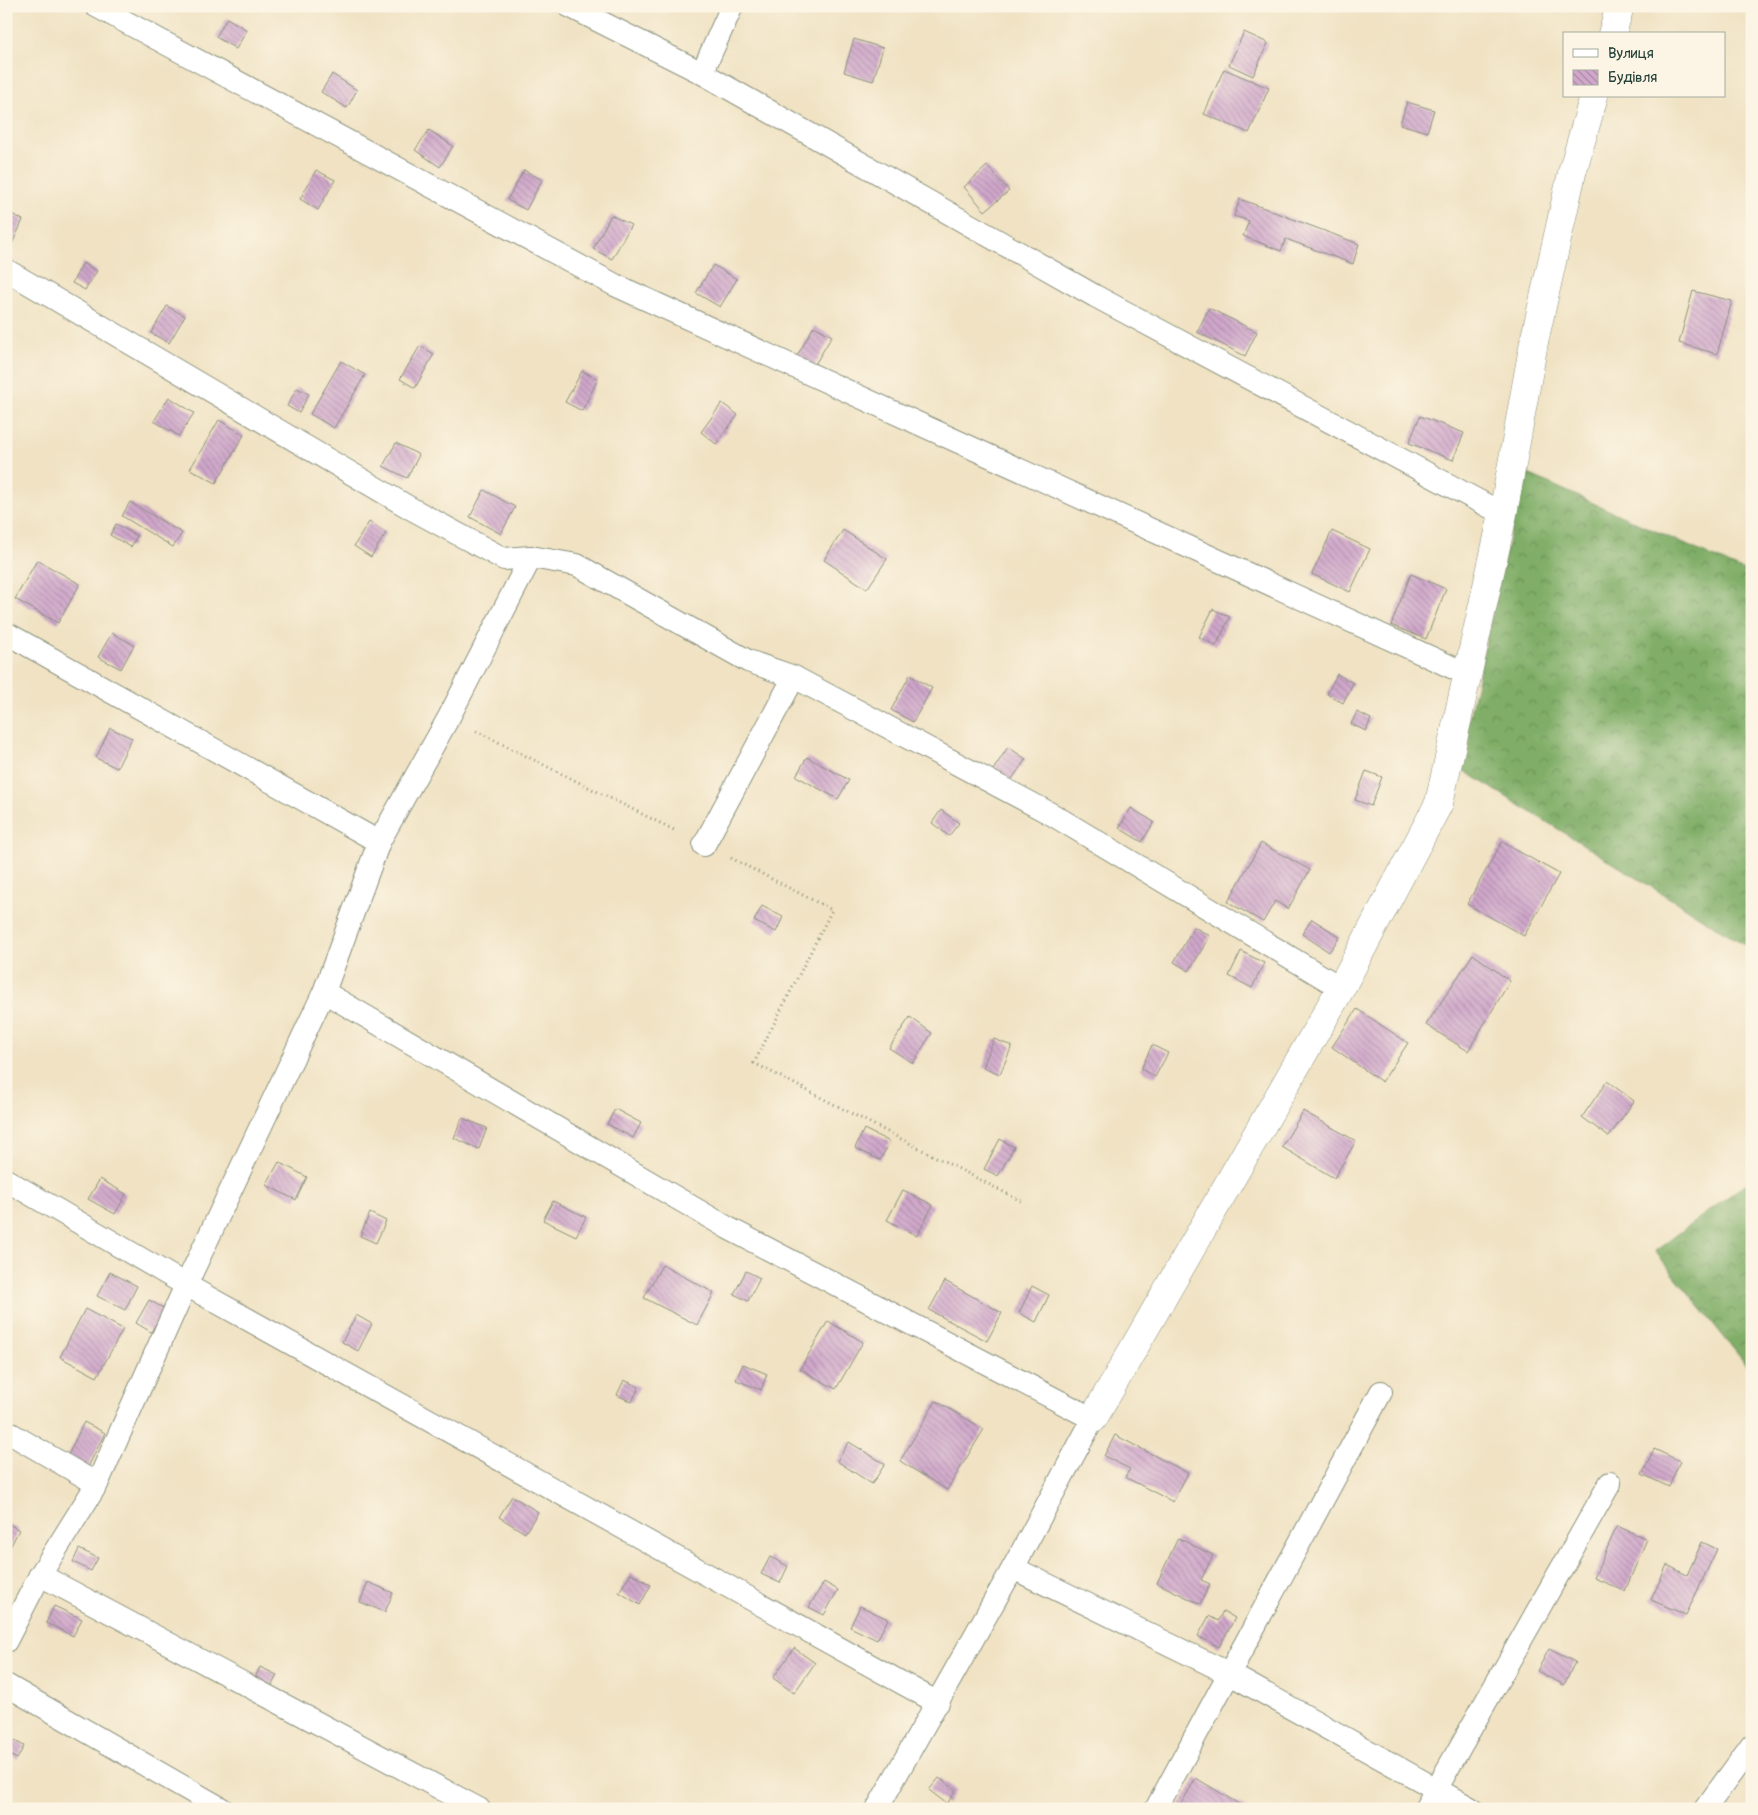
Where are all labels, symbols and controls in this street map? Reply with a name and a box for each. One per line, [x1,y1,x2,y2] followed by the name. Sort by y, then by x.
[1563,32,1726,98] legend
[1608,44,1654,63] text: Вулиця
[1608,68,1657,87] text: Будівля

